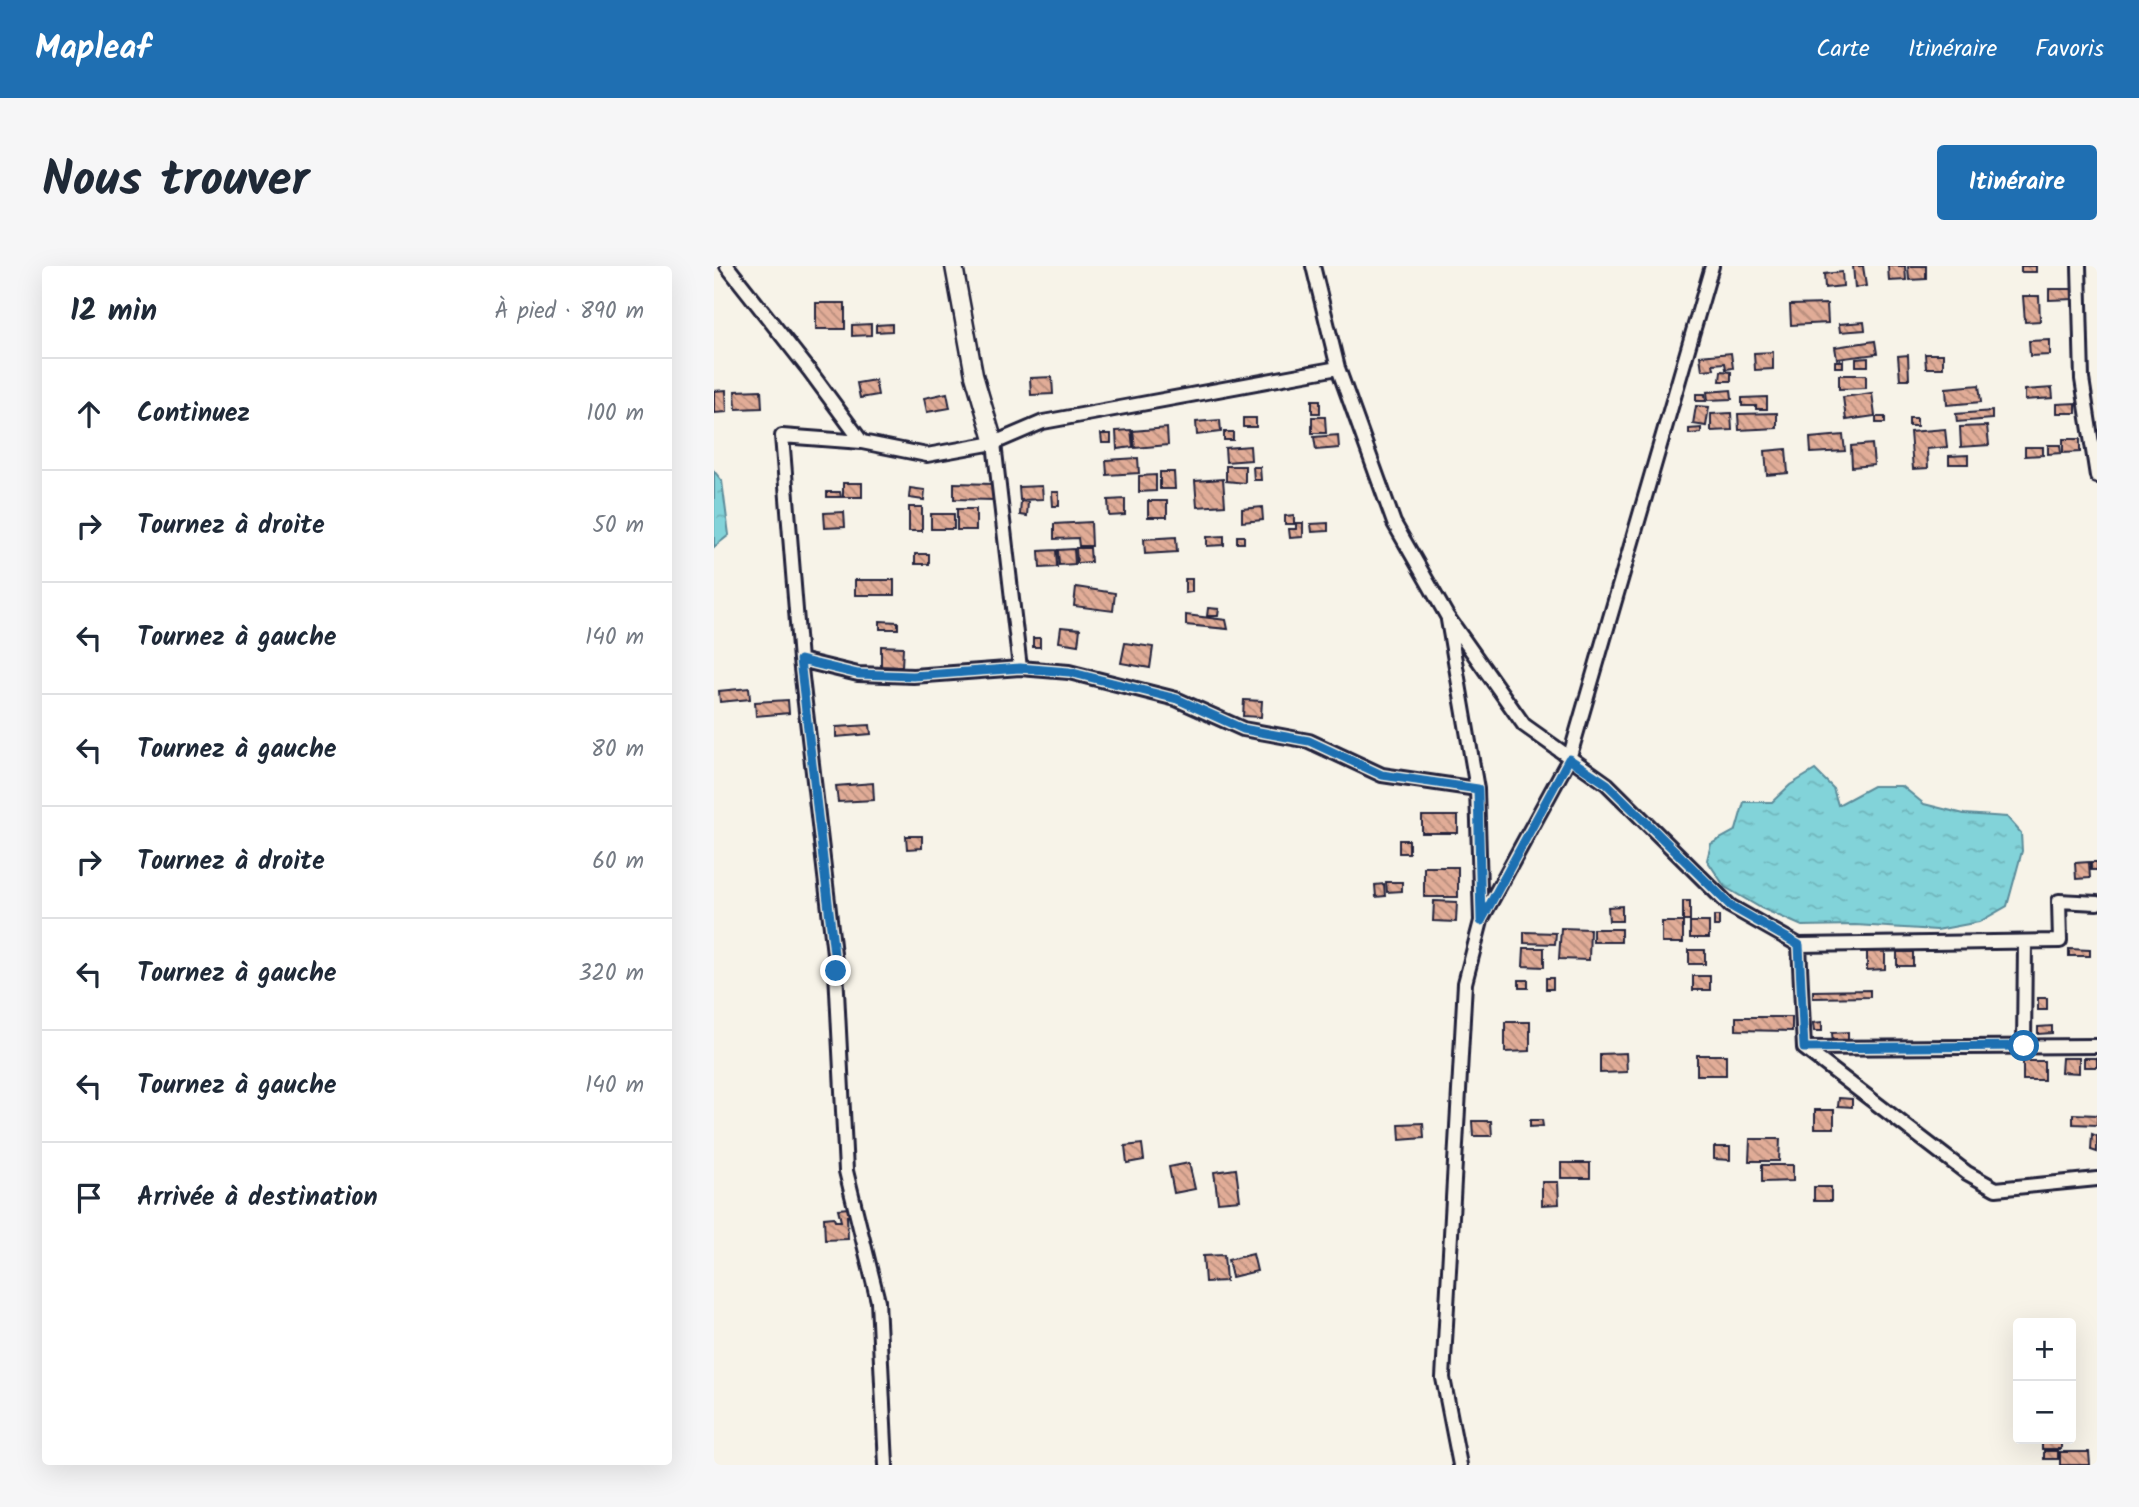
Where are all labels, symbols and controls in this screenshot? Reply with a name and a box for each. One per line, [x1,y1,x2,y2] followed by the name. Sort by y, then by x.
[35,23,151,76] text: Mapleaf
[1816,30,1870,69] text: Carte
[1908,30,1997,69] text: Itinéraire
[2035,30,2104,69] text: Favoris
[42,143,309,221] text: Nous trouver
[1937,145,2097,220] button: Itinéraire
[70,288,157,336] text: 12 min
[494,294,644,330] text: À pied · 890 m
[137,393,250,435] text: Continuez
[70,395,108,433] icon: ahead
[586,396,644,432] text: 100 m
[137,505,325,547] text: Tournez à droite
[70,507,108,545] icon: right
[593,508,644,544] text: 50 m
[137,617,337,659] text: Tournez à gauche
[70,619,108,657] icon: left
[585,620,644,656] text: 140 m
[137,729,337,771] text: Tournez à gauche
[70,731,108,769] icon: left
[591,732,644,768] text: 80 m
[137,841,325,883] text: Tournez à droite
[70,843,108,881] icon: right
[592,844,644,880] text: 60 m
[137,953,337,995] text: Tournez à gauche
[70,955,108,993] icon: left
[820,955,851,986] route end
[578,956,644,992] text: 320 m
[2008,1030,2039,1061] route start
[137,1065,337,1107] text: Tournez à gauche
[70,1067,108,1105] icon: left
[585,1068,644,1104] text: 140 m
[137,1177,378,1219] text: Arrivée à destination
[70,1179,108,1217] icon: arrive
[2013,1318,2076,1444] map controls
[2013,1318,2076,1381] button: +
[2013,1381,2076,1444] button: −

